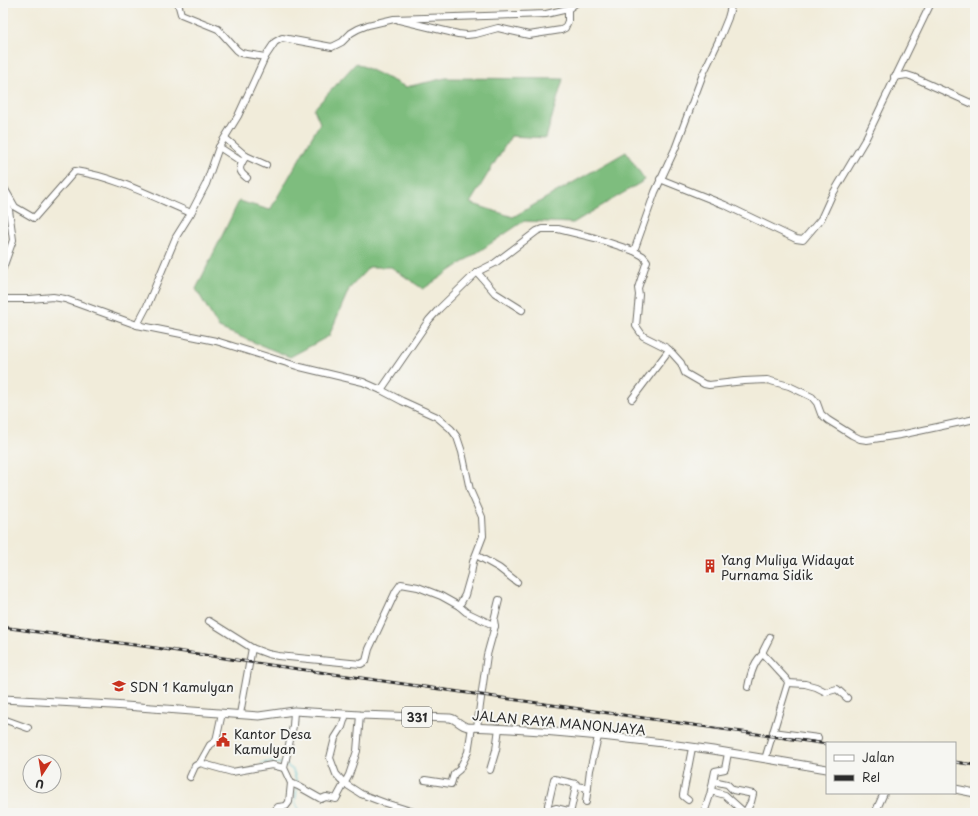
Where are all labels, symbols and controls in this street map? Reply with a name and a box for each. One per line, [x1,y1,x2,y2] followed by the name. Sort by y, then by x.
[721,550,854,584] place label: Yang Muliya Widayat Purnama Sidik
[702,558,718,574] building icon: Yang Muliya Widayat Purnama Sidik
[130,677,234,696] place label: SDN 1 Kamulyan
[111,678,127,694] school or university icon: SDN 1 Kamulyan
[471,705,647,739] street label: JALAN RAYA MANONJAYA
[402,707,432,727] road number: 331
[234,724,312,758] place label: Kantor Desa Kamulyan
[215,732,231,748] public building icon: Kantor Desa Kamulyan
[826,742,956,794] legend
[862,748,895,766] text: Jalan
[22,754,62,794] north arrow
[862,768,880,786] text: Rel
[34,775,46,793] text: U

